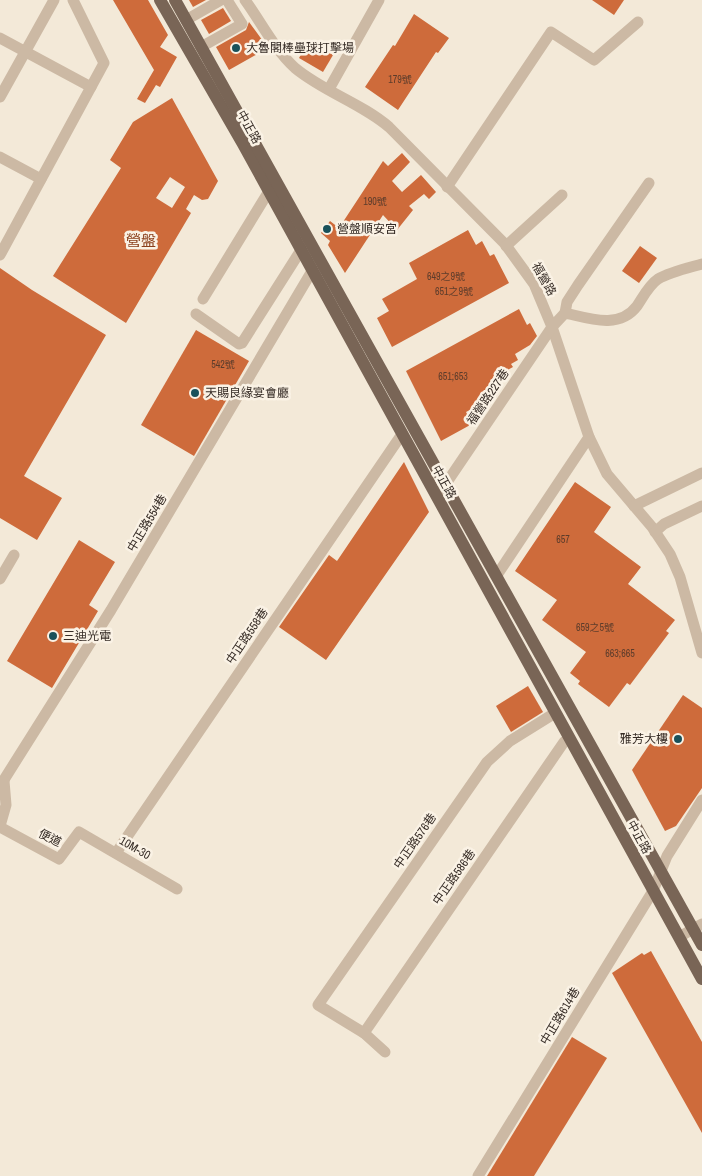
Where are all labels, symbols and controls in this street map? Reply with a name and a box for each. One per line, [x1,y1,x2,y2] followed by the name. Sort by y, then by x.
[246,40,354,56] place label: 大魯閣棒壘球打擊場
[230,42,242,54] marker: 大魯閣棒壘球打擊場
[388,73,412,86] house number: 179號
[233,107,265,147] street label: 中正路
[363,195,387,208] house number: 190號
[337,221,397,237] place label: 營盤順安宮
[321,223,333,235] marker: 營盤順安宮
[126,230,156,251] district label: 營盤
[528,259,560,299] street label: 福營路
[427,270,465,283] house number: 649之9號
[435,285,473,298] house number: 651之9號
[211,358,235,371] house number: 542號
[463,366,513,428] street label: 福營路227巷
[438,370,468,383] house number: 651;653
[205,385,289,401] place label: 天賜良緣宴會廳
[189,387,201,399] marker: 天賜良緣宴會廳
[428,462,460,502] street label: 中正路
[124,491,170,555] street label: 中正路554巷
[556,533,570,546] house number: 657
[222,605,272,667] street label: 中正路558巷
[576,621,614,634] house number: 659之5號
[63,628,111,644] place label: 三迪光電
[47,630,59,642] marker: 三迪光電
[605,647,635,660] house number: 663;665
[620,731,668,747] place label: 雅芳大樓
[672,733,684,745] marker: 雅芳大樓
[390,810,440,872] street label: 中正路576巷
[623,817,655,857] street label: 中正路
[36,826,64,850] street label: 便道
[117,833,153,863] street label: 10M-30
[429,846,479,908] street label: 中正路586巷
[537,984,583,1048] street label: 中正路614巷

